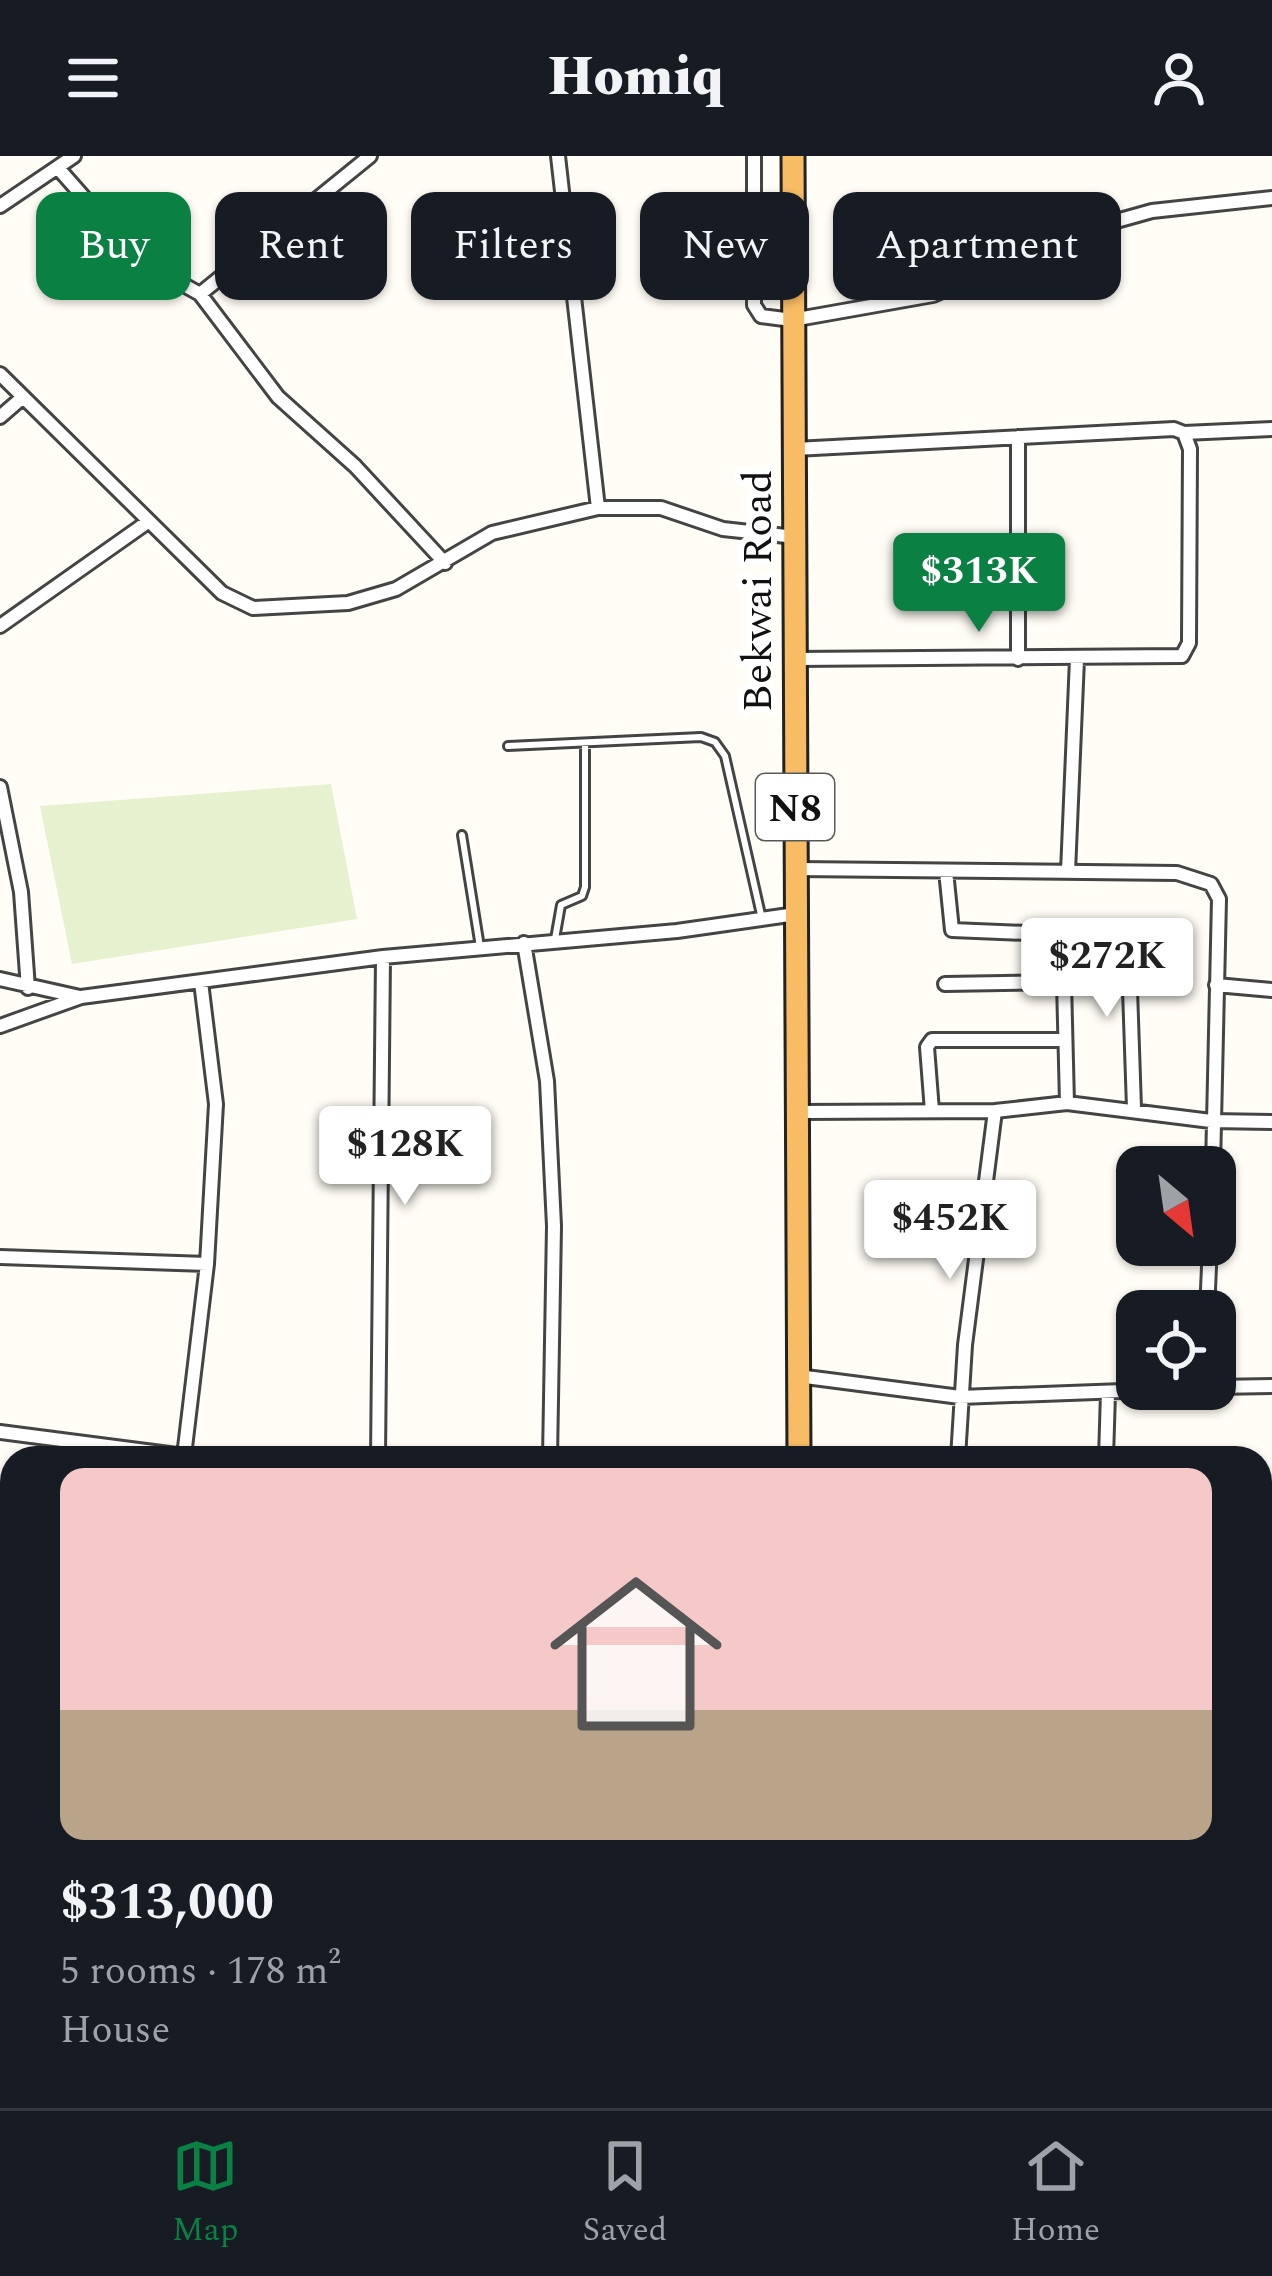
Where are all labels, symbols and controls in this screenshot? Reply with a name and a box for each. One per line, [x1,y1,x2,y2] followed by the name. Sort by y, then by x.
[548,37,724,119] text: Homiq
[60,45,126,111] icon: menu
[1146,45,1212,111] icon: person
[36,192,191,300] chip: Buy
[215,192,387,300] chip: Rent
[411,192,616,300] chip: Filters
[640,192,809,300] chip: New
[833,192,1121,300] chip: Apartment
[727,470,790,712] street label: Bekwai Road
[895,533,1063,635] pin: $313K
[920,542,1038,601] text: $313K
[756,774,834,840] road number: N8
[1023,918,1191,1020] pin: $272K
[1048,927,1166,986] text: $272K
[321,1106,489,1208] pin: $128K
[346,1115,464,1174] text: $128K
[1116,1146,1236,1266] north arrow
[1116,1146,1236,1410] map controls
[866,1180,1034,1282] pin: $452K
[891,1189,1009,1248] text: $452K
[1116,1290,1236,1410] button: locate
[528,1546,744,1762] icon: home
[60,1864,274,1942] text: $313,000
[60,1942,341,2001] text: 5 rooms · 178 m²
[60,2001,170,2060] text: House
[172,2133,239,2255] tab: Map
[583,2133,667,2255] tab: Saved
[1011,2133,1100,2255] tab: Home

